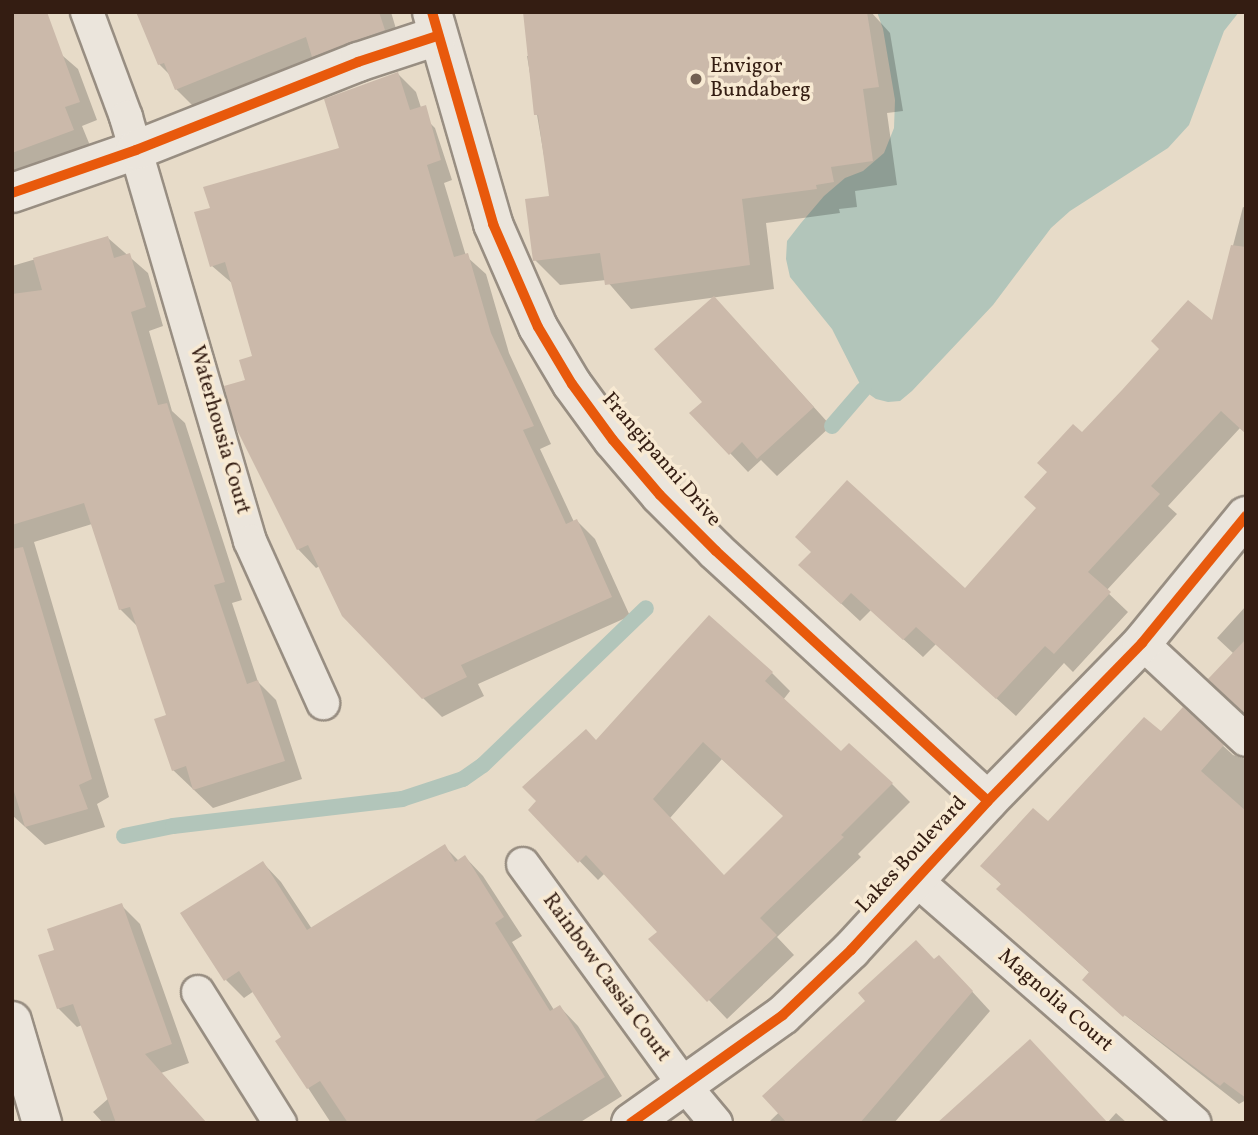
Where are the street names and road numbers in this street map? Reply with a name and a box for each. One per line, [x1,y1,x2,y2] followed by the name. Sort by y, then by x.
[183,343,255,517] street label: Waterhousia Court
[596,388,726,532] street label: Frangipanni Drive
[851,791,973,919] street label: Lakes Boulevard
[536,889,676,1067] street label: Rainbow Cassia Court
[992,944,1118,1058] street label: Magnolia Court

